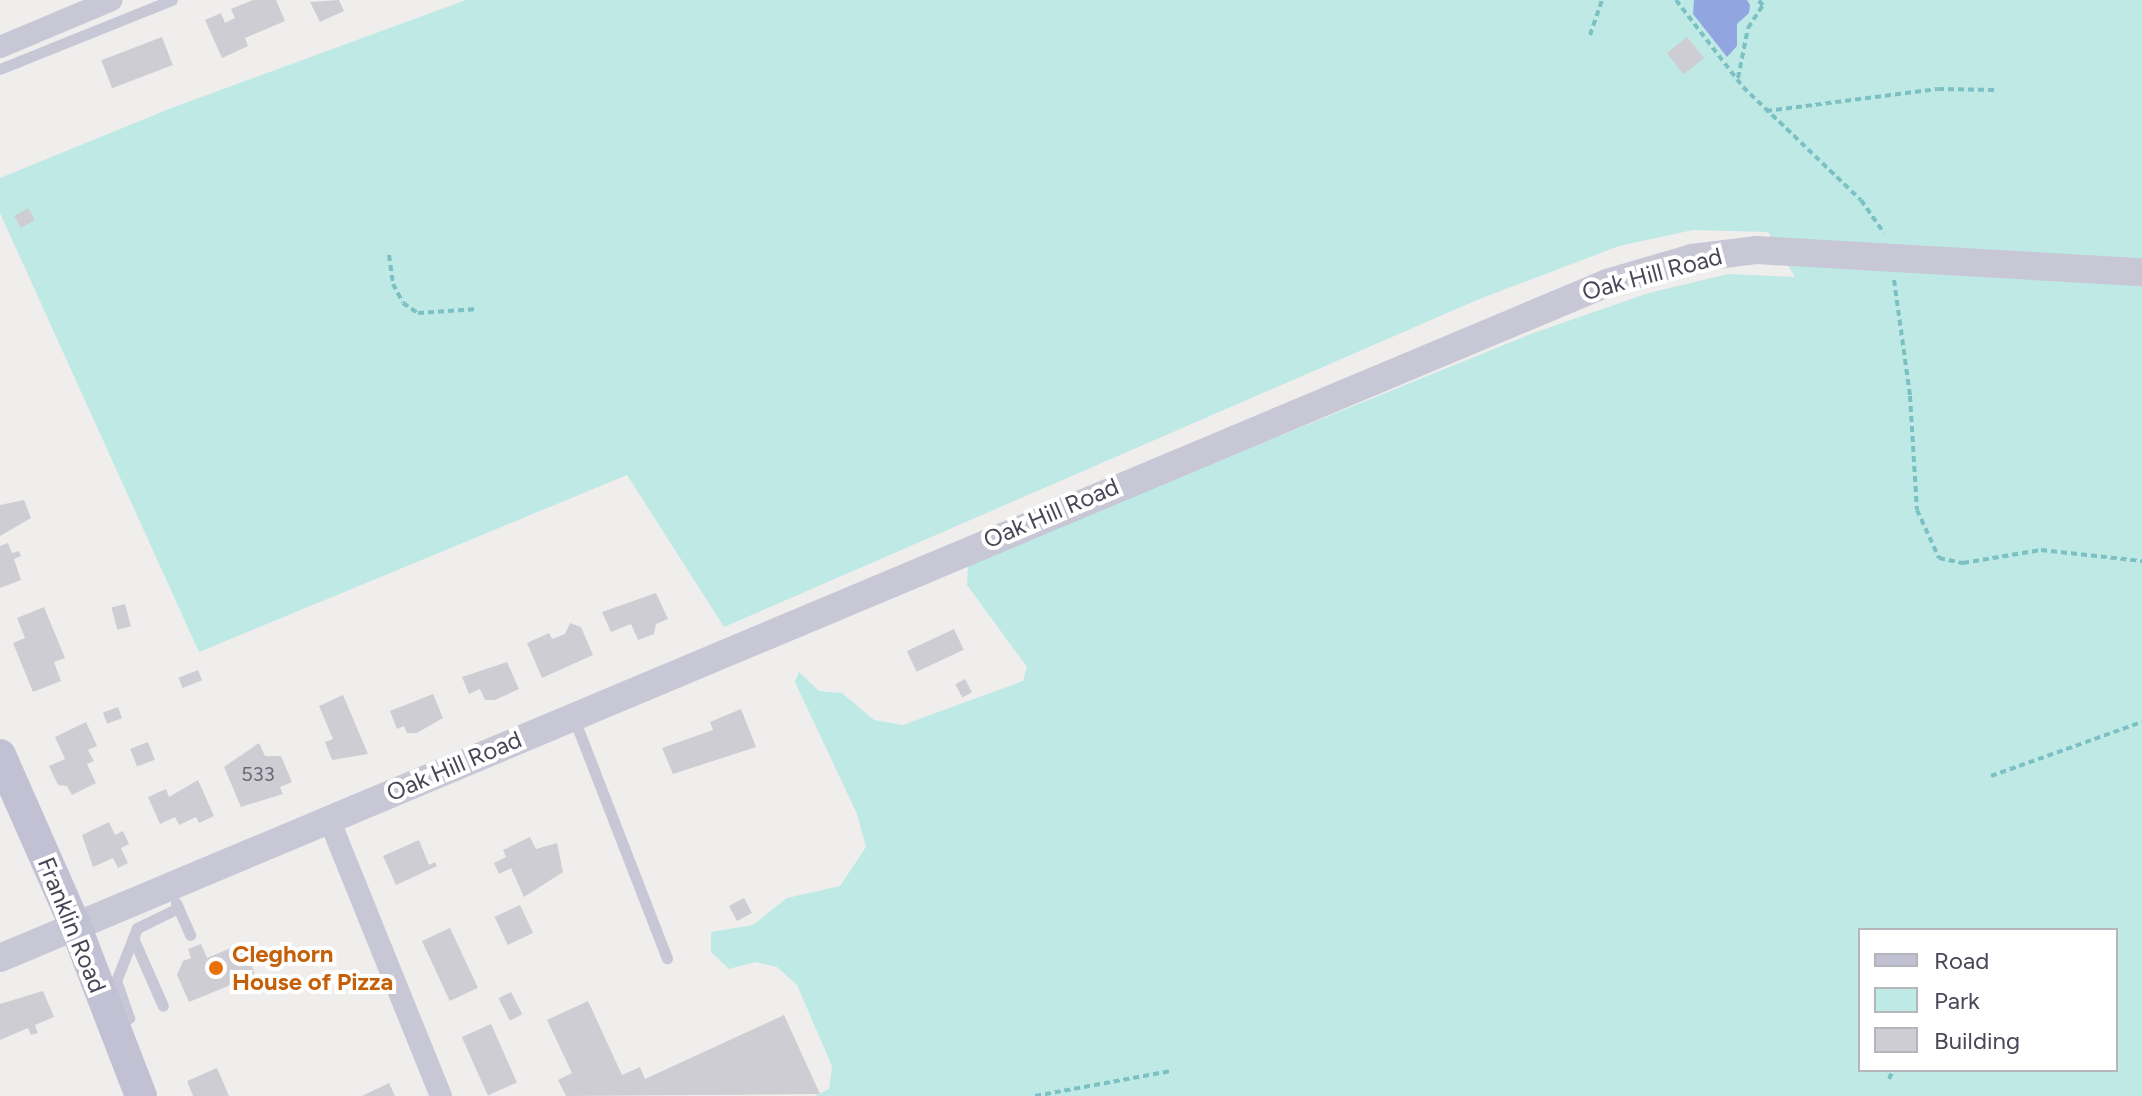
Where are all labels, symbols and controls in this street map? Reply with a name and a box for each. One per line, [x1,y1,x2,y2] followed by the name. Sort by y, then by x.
[1579,241,1725,307] street label: Oak Hill Road
[979,472,1123,554] street label: Oak Hill Road
[382,725,526,807] street label: Oak Hill Road
[241,762,275,786] house number: 533
[32,853,112,997] street label: Franklin Road
[1858,928,2118,1072] legend
[232,940,393,996] place label: Cleghorn House of Pizza
[1934,946,1989,975] text: Road
[207,959,225,977] marker: Cleghorn House of Pizza
[1934,986,1980,1015] text: Park
[1934,1026,2020,1055] text: Building

